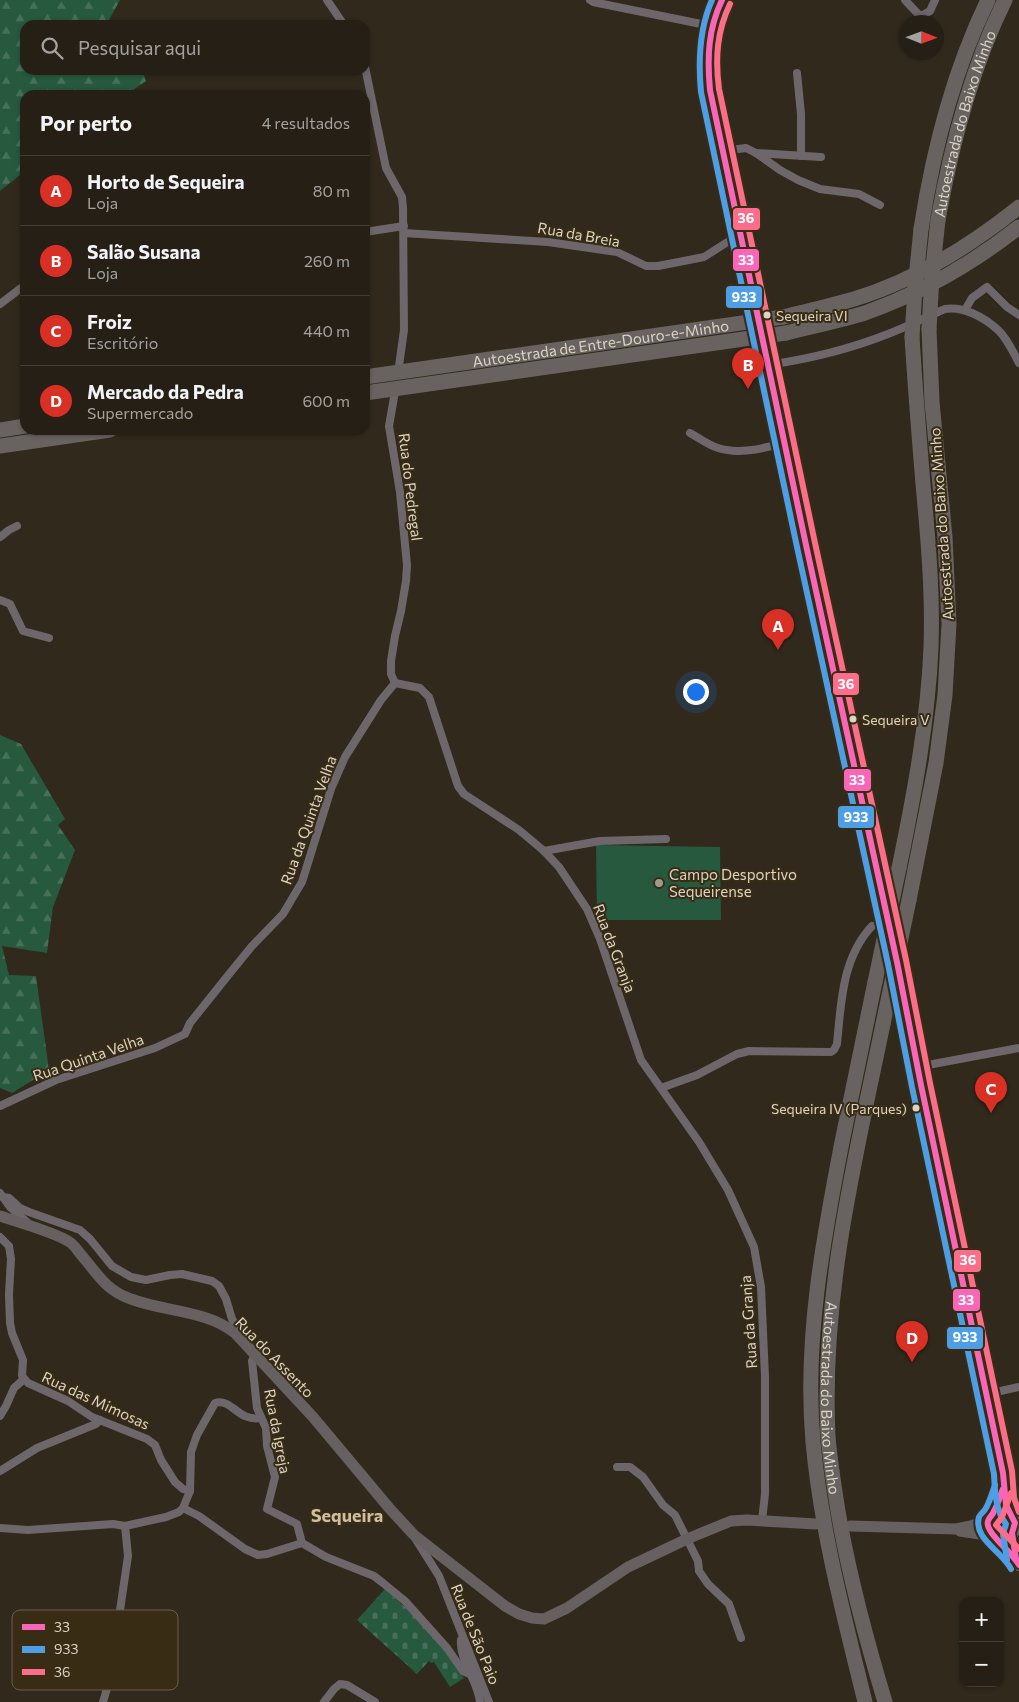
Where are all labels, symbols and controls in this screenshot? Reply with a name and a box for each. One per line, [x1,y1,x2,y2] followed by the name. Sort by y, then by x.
[899,15,944,60] north arrow
[20,20,370,75] search box
[930,27,999,218] street label: Autoestrada do Baixo Minho
[38,34,66,62] icon: search
[78,36,201,59] text: Pesquisar aqui
[40,110,132,135] text: Por perto
[262,113,350,132] text: 4 resultados
[87,170,245,193] text: Horto de Sequeira
[50,181,62,200] text: A
[313,181,350,200] text: 80 m
[87,193,118,212] text: Loja
[732,207,761,231] line badge: 36
[738,209,755,226] text: 36
[536,218,622,250] street label: Rua da Breia
[87,240,201,263] text: Salão Susana
[732,248,760,272] line badge: 33
[51,251,61,270] text: B
[304,251,350,270] text: 260 m
[738,251,754,268] text: 33
[87,263,118,282] text: Loja
[725,285,763,309] line badge: 933
[732,288,756,305] text: 933
[776,307,848,324] place label: Sequeira VI
[87,310,132,333] text: Froiz
[762,310,772,320] marker: Sequeira VI
[471,316,730,370] street label: Autoestrada de Entre-Douro-e-Minho
[51,321,61,340] text: C
[303,321,350,340] text: 440 m
[87,333,158,352] text: Escritório
[732,348,764,389] pin: B
[87,380,244,403] text: Mercado da Pedra
[50,391,62,410] text: D
[302,391,350,410] text: 600 m
[87,403,193,422] text: Supermercado
[925,427,957,621] street label: Autoestrada do Baixo Minho
[395,432,427,542] street label: Rua do Pedregal
[762,609,794,650] pin: A
[832,672,860,696] line badge: 36
[838,675,855,692] text: 36
[683,679,709,705] your location
[862,711,930,728] place label: Sequeira V
[848,714,858,724] marker: Sequeira V
[276,753,340,887] street label: Rua da Quinta Velha
[843,768,872,792] line badge: 33
[849,771,865,788] text: 33
[837,805,875,829] line badge: 933
[844,808,868,825] text: 933
[669,865,797,900] place label: Campo Desportivo Sequeirense
[653,877,665,889] marker: Campo Desportivo Sequeirense
[590,901,640,995] street label: Rua da Granja
[30,1030,146,1084] street label: Rua Quinta Velha
[975,1072,1007,1113] pin: C
[771,1100,907,1117] place label: Sequeira IV (Parques)
[911,1103,921,1113] marker: Sequeira IV (Parques)
[953,1249,982,1273] line badge: 36
[960,1251,977,1268] text: 36
[736,1275,760,1369] street label: Rua da Granja
[952,1288,981,1312] line badge: 33
[958,1291,974,1308] text: 33
[818,1301,844,1496] street label: Autoestrada do Baixo Minho
[232,1313,318,1401] street label: Rua do Assento
[896,1321,928,1362] pin: D
[946,1326,984,1350] line badge: 933
[953,1328,977,1345] text: 933
[39,1367,153,1433] street label: Rua das Mimosas
[261,1387,295,1475] street label: Rua da Igreja
[311,1504,383,1526] district label: Sequeira
[448,1581,504,1687] street label: Rua de São Paio
[959,1597,1004,1687] map controls
[959,1597,1004,1642] button: +
[12,1610,178,1690] legend
[54,1618,70,1635] text: 33
[54,1640,78,1657] text: 933
[959,1642,1004,1687] button: −
[54,1663,71,1680] text: 36

